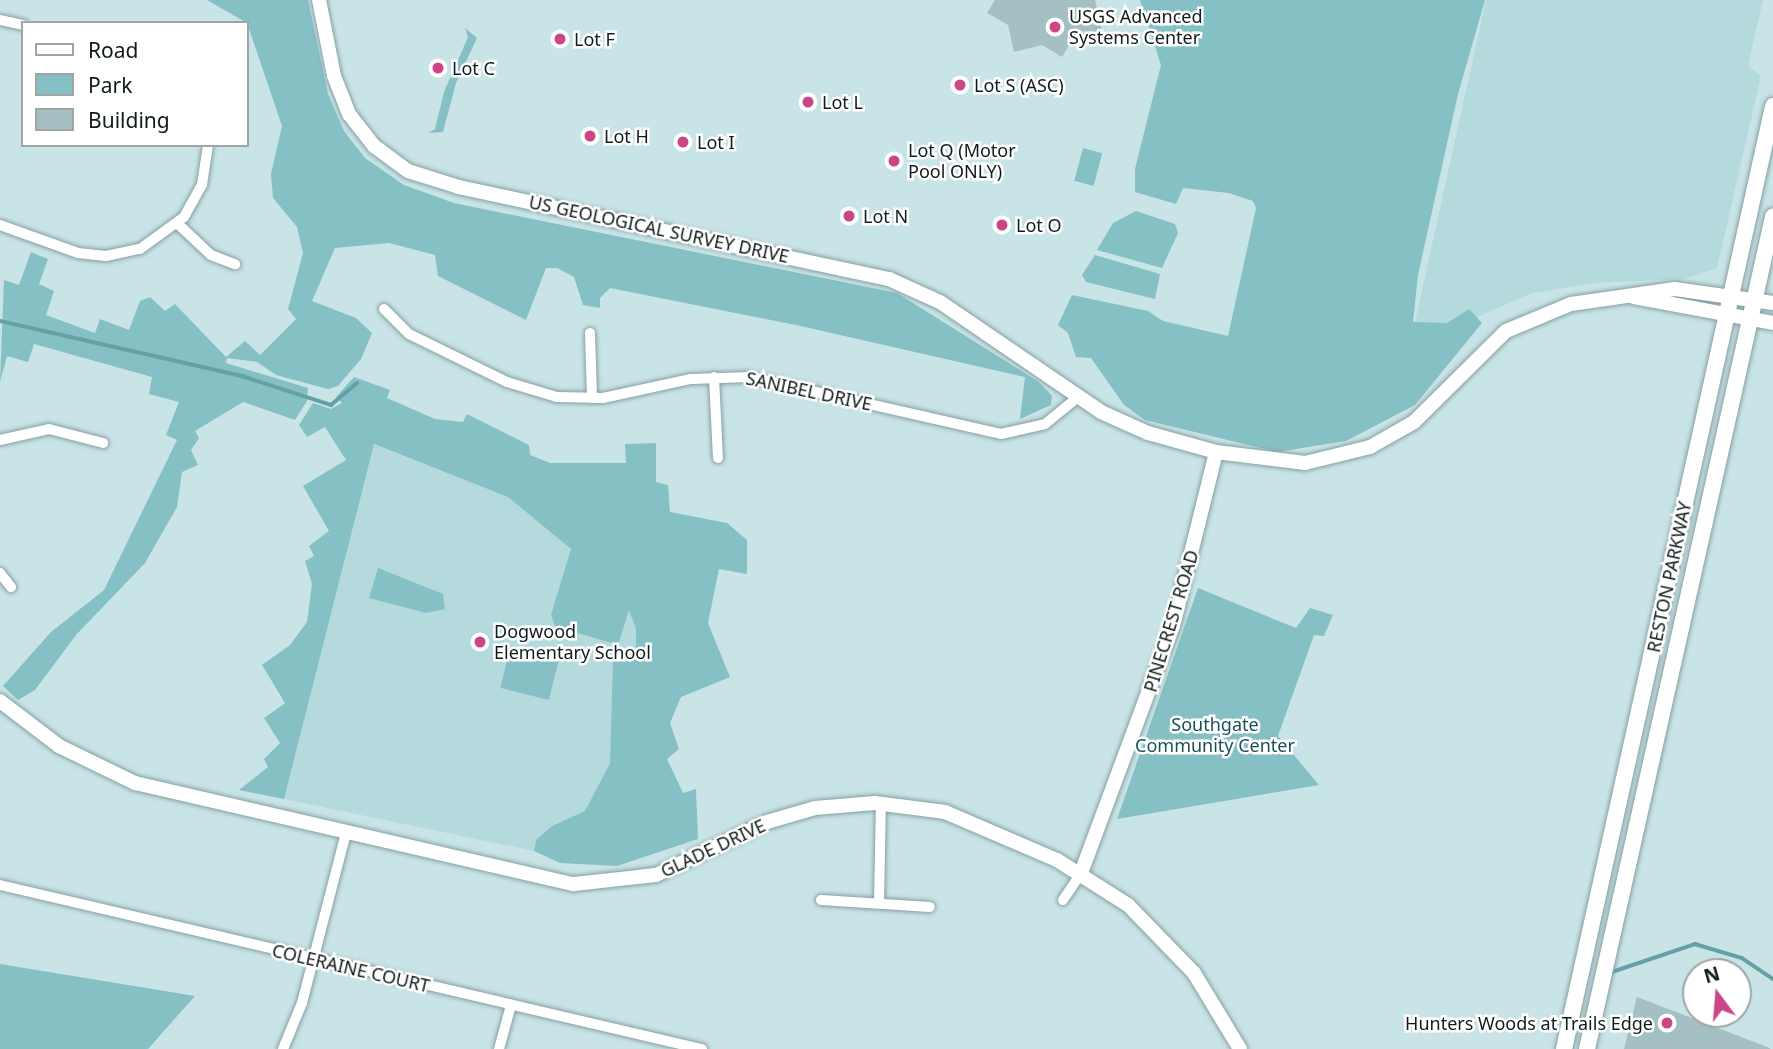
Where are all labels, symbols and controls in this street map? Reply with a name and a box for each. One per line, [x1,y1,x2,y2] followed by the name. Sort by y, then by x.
[1069,6,1203,48] place label: USGS Advanced Systems Center
[1047,19,1063,35] marker: USGS Advanced Systems Center
[21,21,248,147] legend
[574,28,615,50] place label: Lot F
[552,31,568,47] marker: Lot F
[88,36,138,64] text: Road
[452,57,495,79] place label: Lot C
[430,60,446,76] marker: Lot C
[88,71,132,99] text: Park
[974,74,1064,96] place label: Lot S (ASC)
[952,77,968,93] marker: Lot S (ASC)
[822,91,863,113] place label: Lot L
[800,94,816,110] marker: Lot L
[88,106,170,134] text: Building
[604,125,649,147] place label: Lot H
[582,128,598,144] marker: Lot H
[697,131,735,153] place label: Lot I
[675,134,691,150] marker: Lot I
[908,140,1016,182] place label: Lot Q (Motor Pool ONLY)
[886,153,902,169] marker: Lot Q (Motor Pool ONLY)
[527,191,791,267] street label: US GEOLOGICAL SURVEY DRIVE
[863,205,908,227] place label: Lot N
[841,208,857,224] marker: Lot N
[1016,214,1062,236] place label: Lot O
[994,217,1010,233] marker: Lot O
[744,367,874,415] street label: SANIBEL DRIVE
[1642,500,1696,654] street label: RESTON PARKWAY
[1139,547,1203,695] street label: PINECREST ROAD
[494,621,651,664] place label: Dogwood Elementary School
[472,634,488,650] marker: Dogwood Elementary School
[1135,714,1295,756] park label: Southgate Community Center
[657,814,769,882] street label: GLADE DRIVE
[270,939,432,997] street label: COLERAINE COURT
[1682,958,1752,1028] north arrow
[1701,960,1723,989] text: N
[1405,1012,1653,1034] place label: Hunters Woods at Trails Edge
[1659,1015,1675,1031] marker: Hunters Woods at Trails Edge

